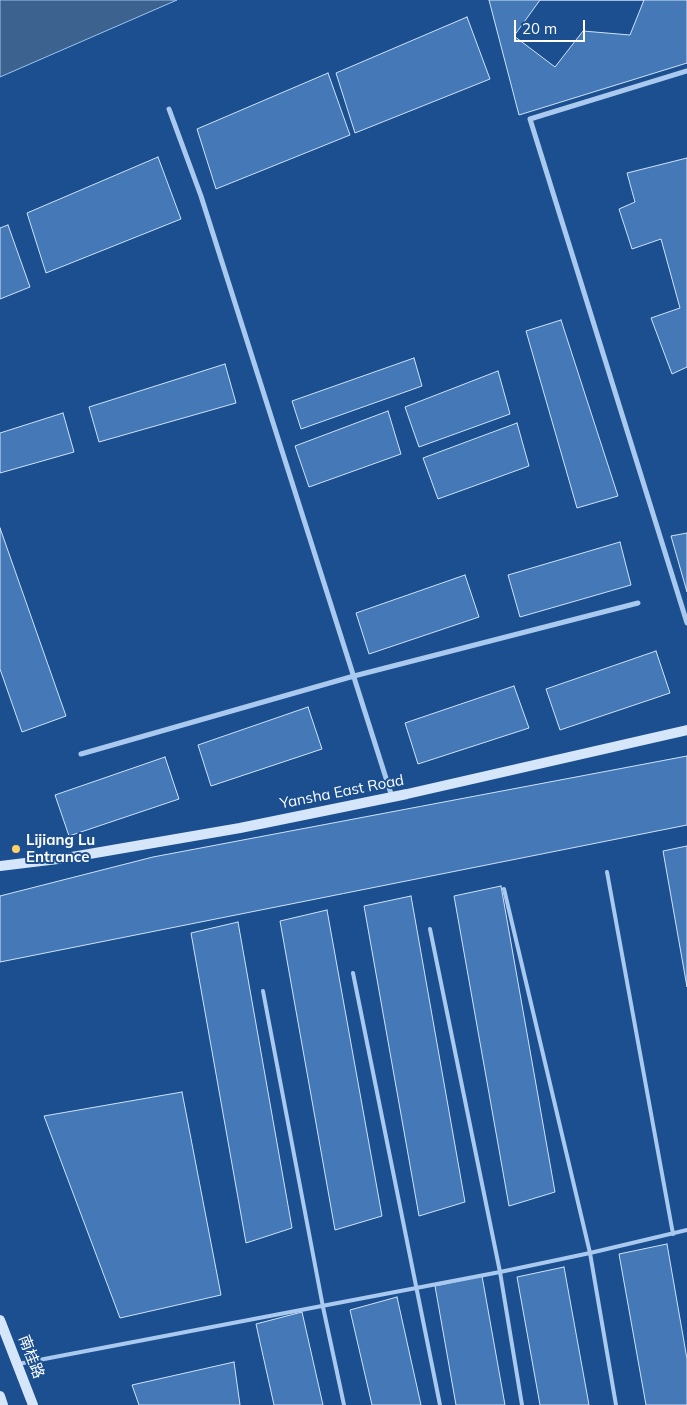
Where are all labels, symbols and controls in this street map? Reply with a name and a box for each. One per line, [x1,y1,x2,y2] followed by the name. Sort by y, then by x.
[517,10,588,42] scale bar
[522,19,557,38] text: 20 m
[278,771,406,813] street label: Yansha East Road
[26,831,95,866] place label: Lijiang Lu Entrance
[10,843,22,855] marker: Lijiang Lu Entrance
[15,1333,47,1381] street label: 南桂路

